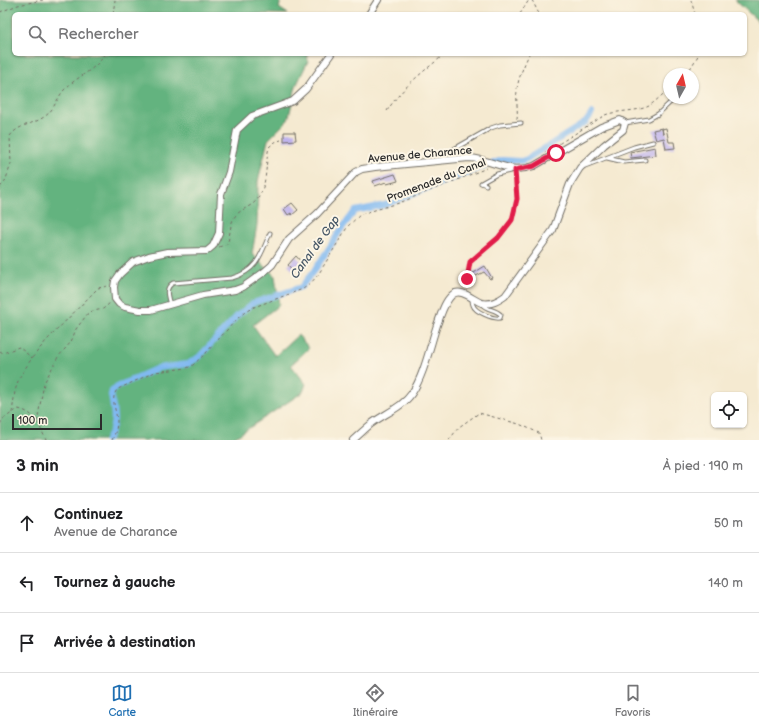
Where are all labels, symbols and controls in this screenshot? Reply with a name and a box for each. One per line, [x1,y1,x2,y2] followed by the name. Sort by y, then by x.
[12,12,747,56] search box
[26,23,48,45] icon: search
[58,25,138,44] text: Rechercher
[663,68,699,104] north arrow
[367,143,473,166] street label: Avenue de Charance
[547,144,565,162] route start
[385,156,488,205] street label: Promenade du Canal
[287,213,343,282] water label: Canal de Gap
[458,270,476,288] route end
[711,392,747,428] map controls
[711,392,747,428] button: locate
[12,412,102,431] scale bar
[18,414,47,427] text: 100 m
[16,456,59,476] text: 3 min
[663,458,743,474] text: À pied · 190 m
[54,505,123,524] text: Continuez
[16,512,38,534] icon: ahead
[714,515,743,531] text: 50 m
[54,524,177,540] text: Avenue de Charance
[16,572,38,594] icon: left
[54,573,175,592] text: Tournez à gauche
[708,575,743,591] text: 140 m
[16,632,38,654] icon: arrive
[54,633,196,652] text: Arrivée à destination
[108,682,136,719] tab: Carte
[353,682,398,719] tab: Itinéraire
[615,682,651,719] tab: Favoris

